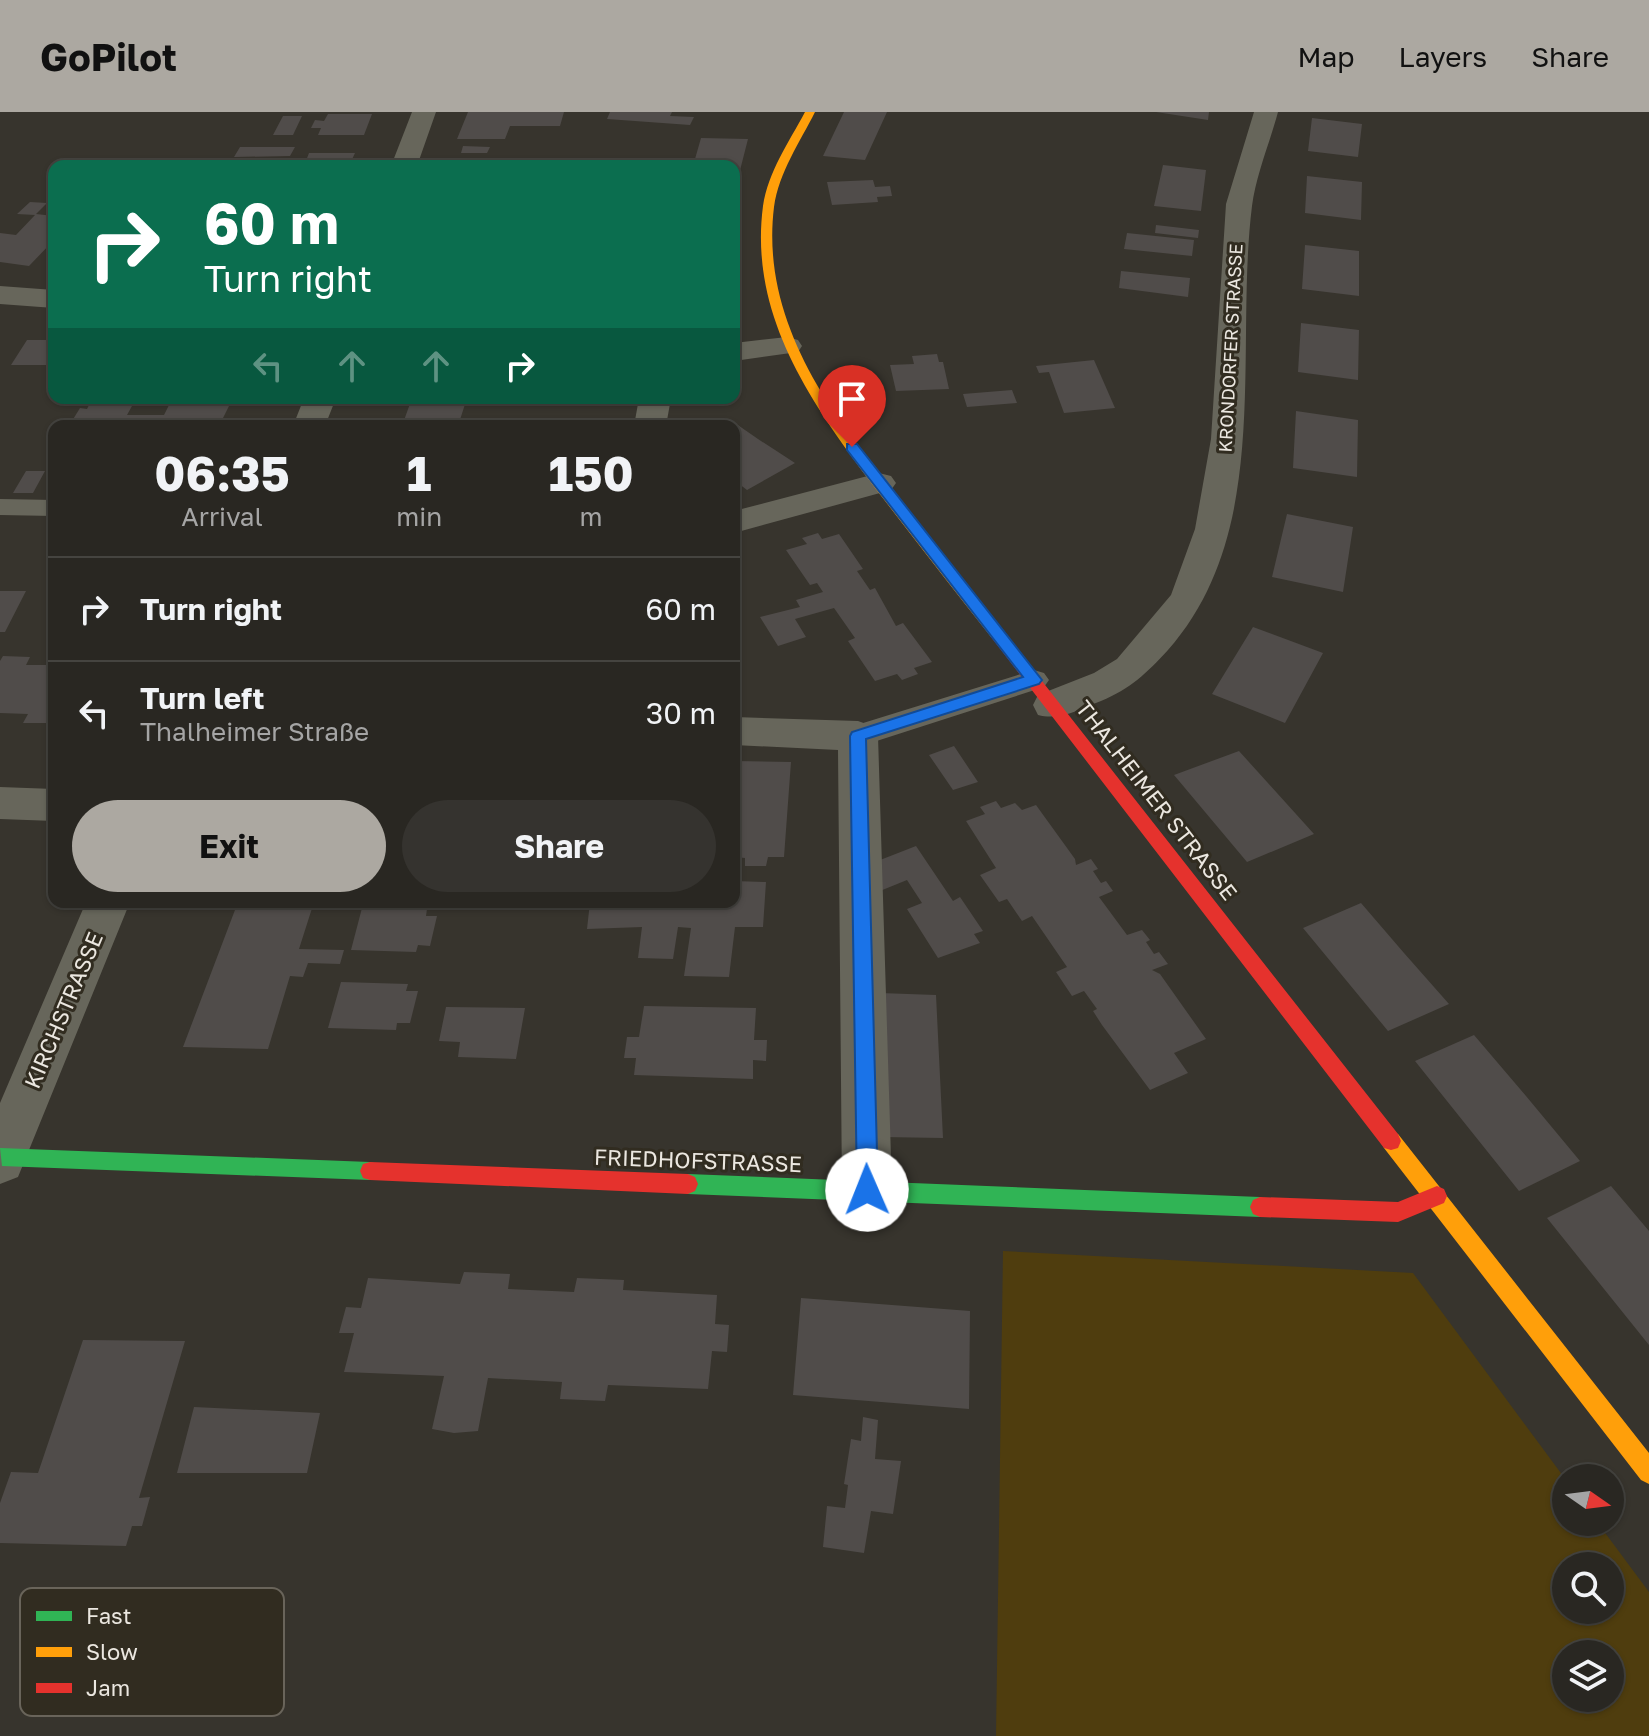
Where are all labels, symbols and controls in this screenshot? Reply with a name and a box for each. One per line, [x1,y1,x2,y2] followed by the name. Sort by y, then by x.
[40,34,177,79] text: GoPilot
[1297,40,1355,73] text: Map
[1399,40,1487,73] text: Layers
[1531,40,1609,73] text: Share
[204,189,339,256] text: 60 m
[72,192,176,296] icon: right
[1214,243,1246,453] street label: KRONDORFER STRASSE
[204,257,372,300] text: Turn right
[246,344,290,388] icon: left
[330,344,374,388] icon: ahead
[414,344,458,388] icon: ahead
[498,344,542,388] icon: right
[818,365,886,447] pin
[830,377,874,421] icon: arrive
[154,444,290,502] text: 06:35
[407,444,432,502] text: 1
[548,444,634,502] text: 150
[181,501,263,532] text: Arrival
[396,501,442,532] text: min
[580,501,603,532] text: m
[72,587,116,631] icon: right
[140,591,282,627] text: Turn right
[645,591,716,627] text: 60 m
[140,680,265,716] text: Turn left
[72,691,116,735] icon: left
[646,695,716,731] text: 30 m
[1071,695,1243,905] street label: THALHEIMER STRASSE
[140,716,369,747] text: Thalheimer Straße
[72,800,386,892] button: Exit
[402,800,716,892] button: Share
[18,928,108,1092] street label: KIRCHSTRASSE
[593,1143,803,1177] street label: FRIEDHOFSTRASSE
[825,1148,909,1232] position arrow
[1552,1464,1624,1536] north arrow
[1552,1464,1624,1712] map controls
[1552,1552,1624,1624] button: search
[20,1588,284,1716] legend
[86,1602,132,1629] text: Fast
[86,1638,138,1665] text: Slow
[1552,1640,1624,1712] button: layers
[86,1674,130,1701] text: Jam

